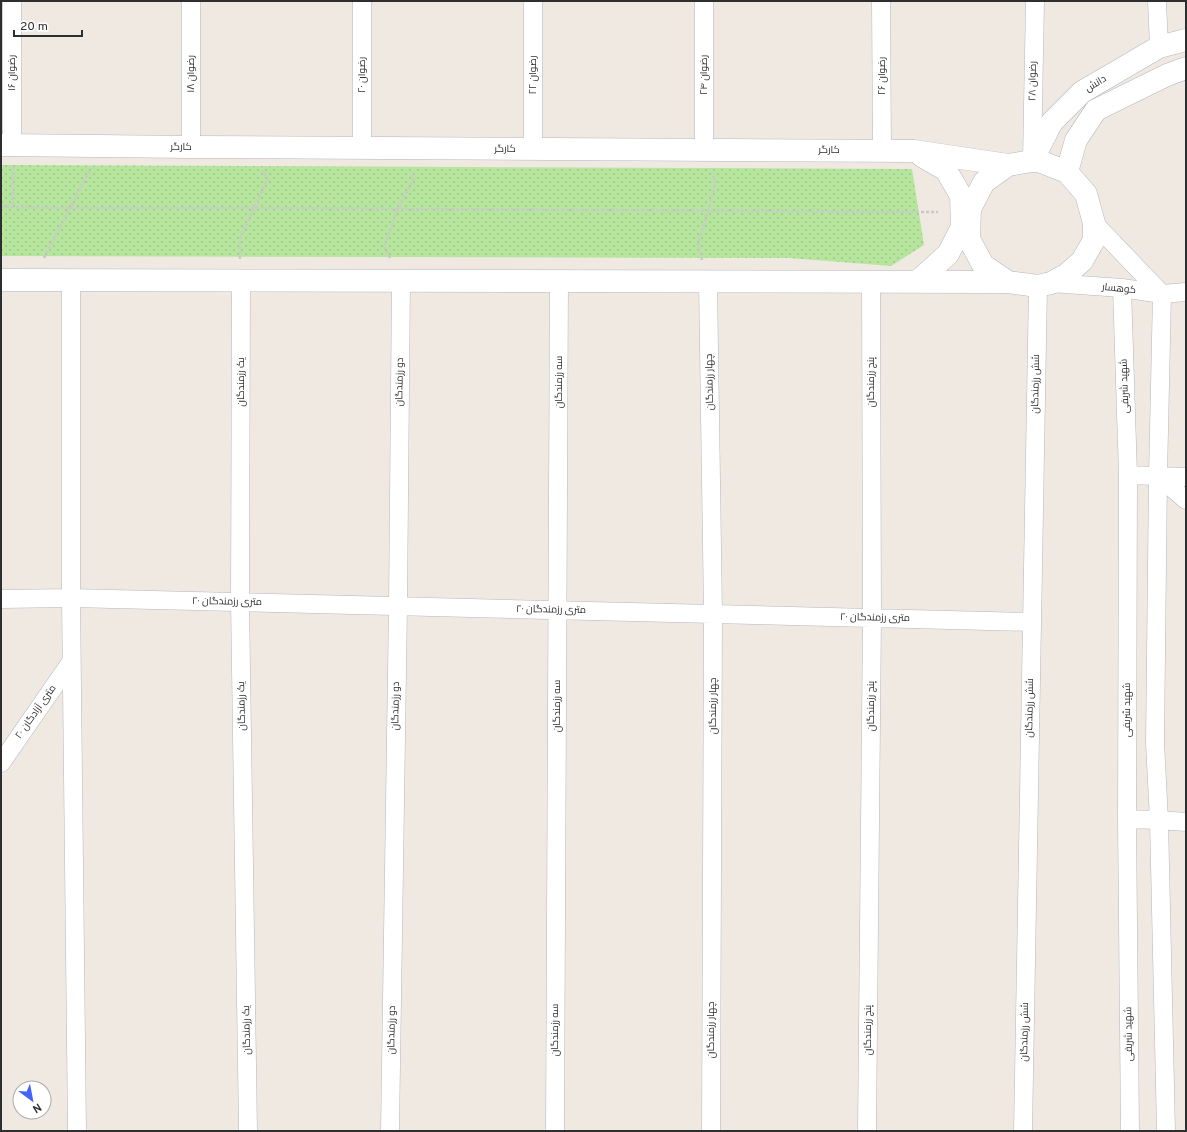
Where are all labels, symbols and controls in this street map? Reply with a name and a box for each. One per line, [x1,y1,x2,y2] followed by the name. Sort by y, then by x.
[14,12,82,38] scale bar
[20,19,48,35] text: 20 m
[6,55,19,91] street label: رضوان ۱۶
[185,55,198,93] street label: رضوان ۱۸
[698,55,711,95] street label: رضوان ۲۴
[527,56,540,94] street label: رضوان ۲۲
[356,57,369,93] street label: رضوان ۲۰
[876,57,889,95] street label: رضوان ۲۶
[1026,61,1040,101] street label: رضوان ۲۸
[1083,73,1109,95] street label: دانش
[169,141,192,154] street label: کارگر
[493,143,516,156] street label: کارگر
[817,144,840,157] street label: کارگر
[1100,281,1137,297] street label: کوهسار
[703,354,717,410] street label: چهار رزمندگان
[1029,354,1043,414] street label: شش رزمندگان
[553,356,566,408] street label: سه رزمندگان
[865,356,878,407] street label: پنج رزمندگان
[235,357,248,407] street label: یک رزمندگان
[393,357,407,407] street label: دو رزمندگان
[1118,359,1132,413] street label: شهید شریفی
[192,595,262,609] street label: ۲۰ متری رزمندگان
[516,603,586,617] street label: ۲۰ متری رزمندگان
[840,611,910,625] street label: ۲۰ متری رزمندگان
[707,678,720,734] street label: چهار رزمندگان
[1023,678,1037,738] street label: شش رزمندگان
[551,680,564,732] street label: سه رزمندگان
[865,680,878,731] street label: پنج رزمندگان
[235,681,249,731] street label: یک رزمندگان
[389,681,403,731] street label: دو رزمندگان
[13,682,59,742] street label: ۲۰ متری آزادگان
[1121,683,1134,737] street label: شهید شریفی
[705,1002,718,1058] street label: چهار رزمندگان
[1018,1002,1032,1062] street label: شش رزمندگان
[549,1004,562,1056] street label: سه رزمندگان
[862,1004,875,1055] street label: پنج رزمندگان
[240,1005,254,1055] street label: یک رزمندگان
[385,1005,399,1055] street label: دو رزمندگان
[1122,1007,1136,1061] street label: شهید شریفی
[12,1080,52,1120] north arrow
[30,1100,44,1116] text: N

